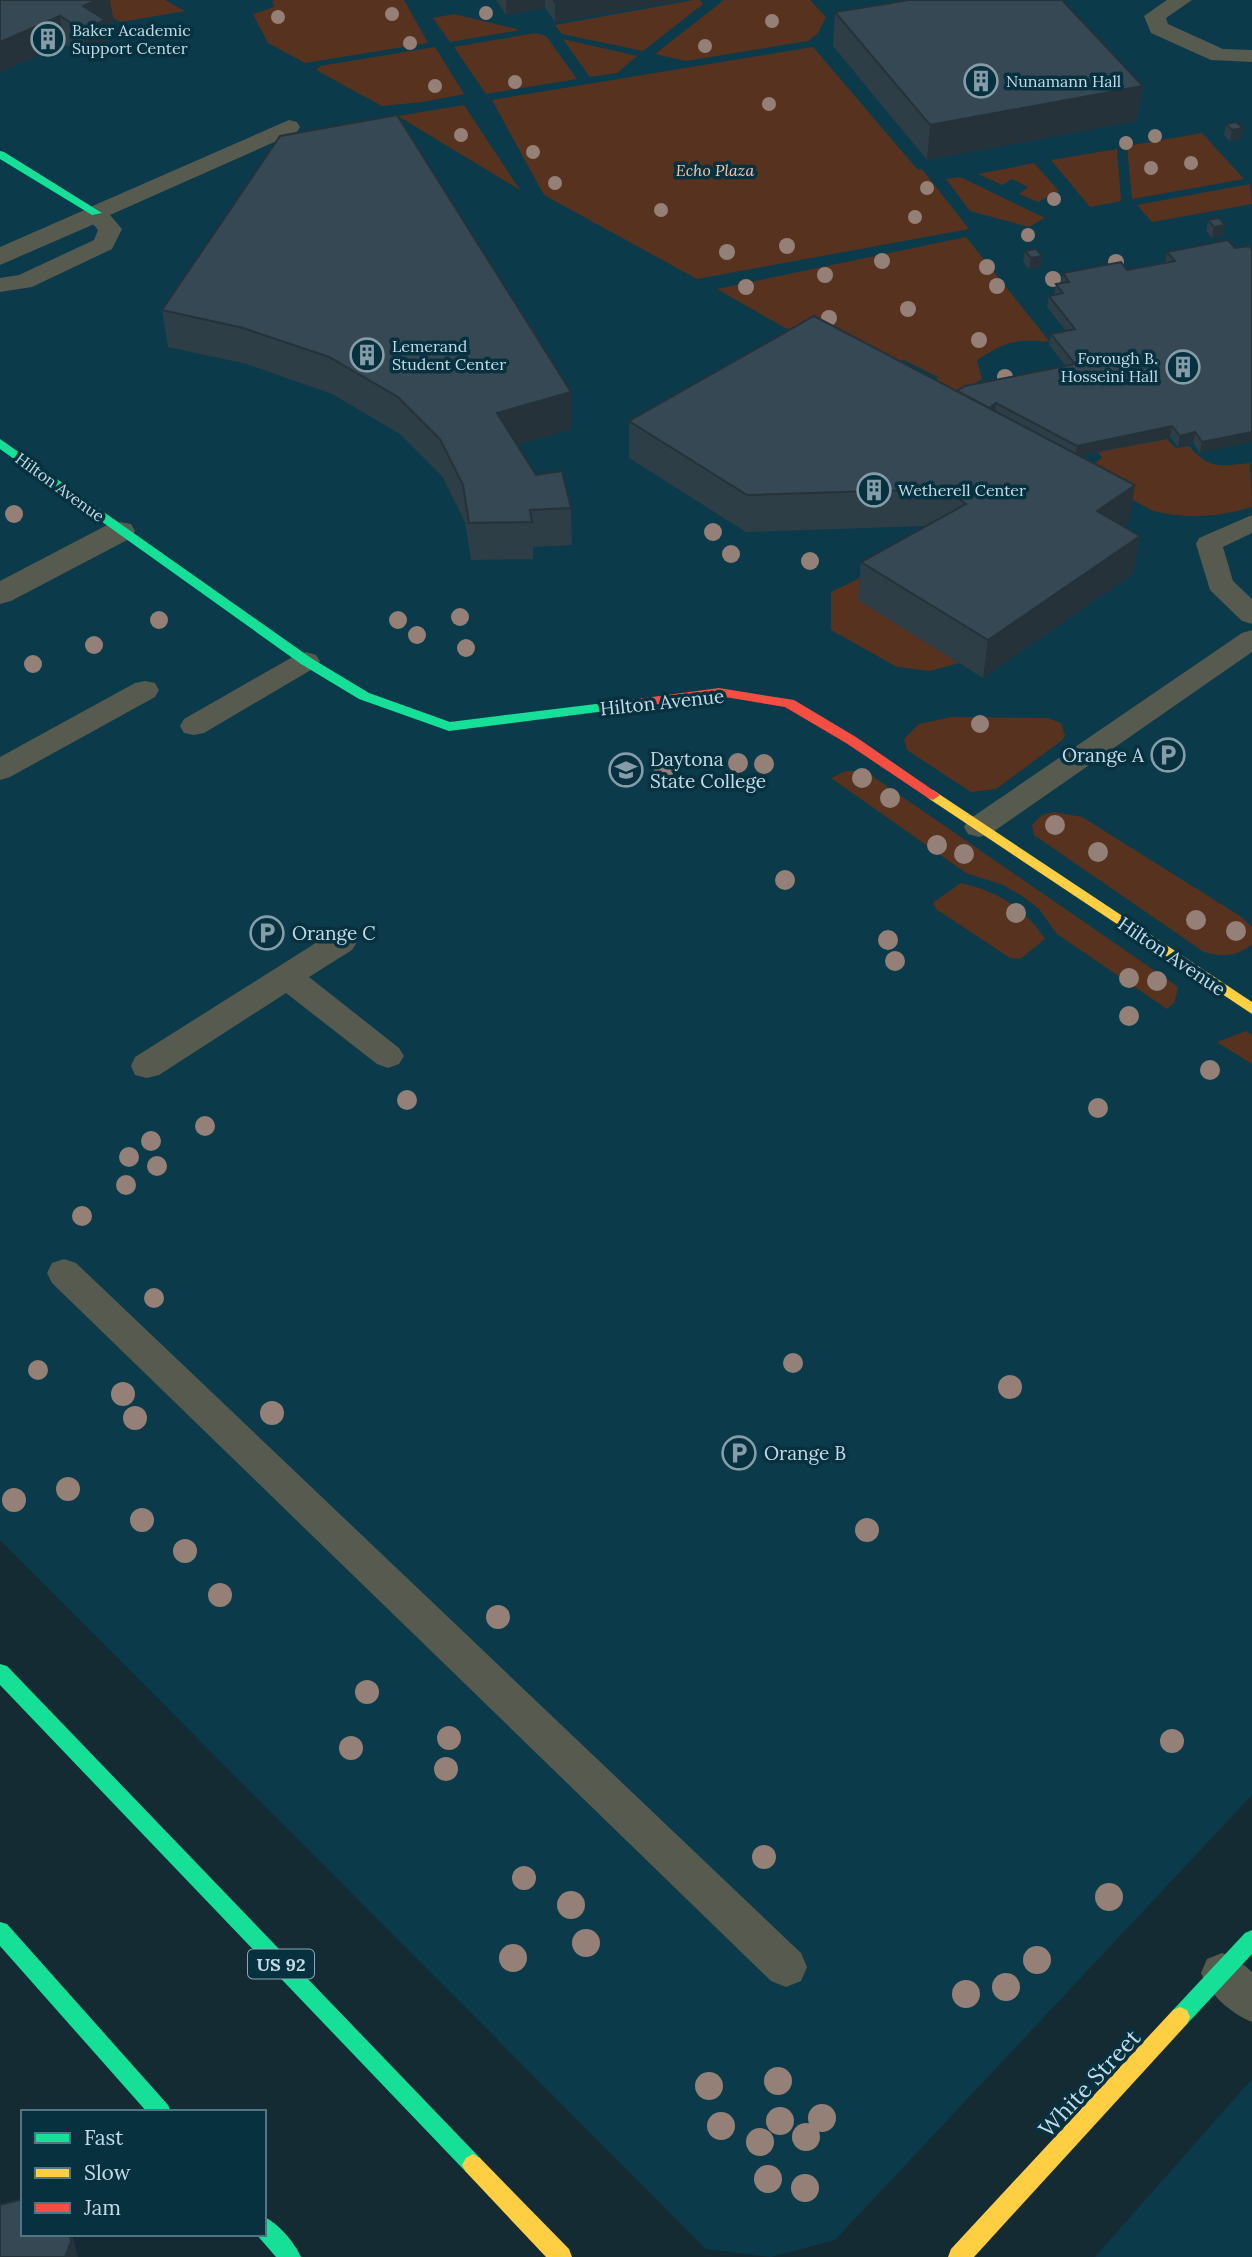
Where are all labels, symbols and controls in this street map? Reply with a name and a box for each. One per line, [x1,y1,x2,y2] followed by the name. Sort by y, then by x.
[29,20,67,58] building icon: Baker Academic Support Center
[72,20,191,58] place label: Baker Academic Support Center
[962,62,1000,100] building icon: Nunamann Hall
[1006,71,1121,91] place label: Nunamann Hall
[676,160,754,180] park label: Echo Plaza
[348,336,386,374] building icon: Lemerand Student Center
[392,336,506,374] place label: Lemerand Student Center
[1061,348,1158,386] place label: Forough B. Hosseini Hall
[1164,348,1202,386] building icon: Forough B. Hosseini Hall
[12,448,109,526] street label: Hilton Avenue
[855,471,893,509] building icon: Wetherell Center
[898,480,1026,500] place label: Wetherell Center
[599,684,725,720] street label: Hilton Avenue
[1149,736,1187,774] parking icon: Orange A
[1062,743,1145,767] place label: Orange A
[650,747,766,793] place label: Daytona State College
[607,751,645,789] school or university icon: Daytona State College
[1114,911,1230,1001] street label: Hilton Avenue
[248,914,286,952] parking icon: Orange C
[292,921,376,945] place label: Orange C
[720,1434,758,1472] parking icon: Orange B
[764,1441,846,1465] place label: Orange B
[248,1950,314,1978] road number: US 92
[1032,2023,1146,2143] street label: White Street
[21,2110,266,2236] legend
[84,2124,124,2151] text: Fast
[84,2159,131,2186] text: Slow
[83,2194,121,2221] text: Jam

